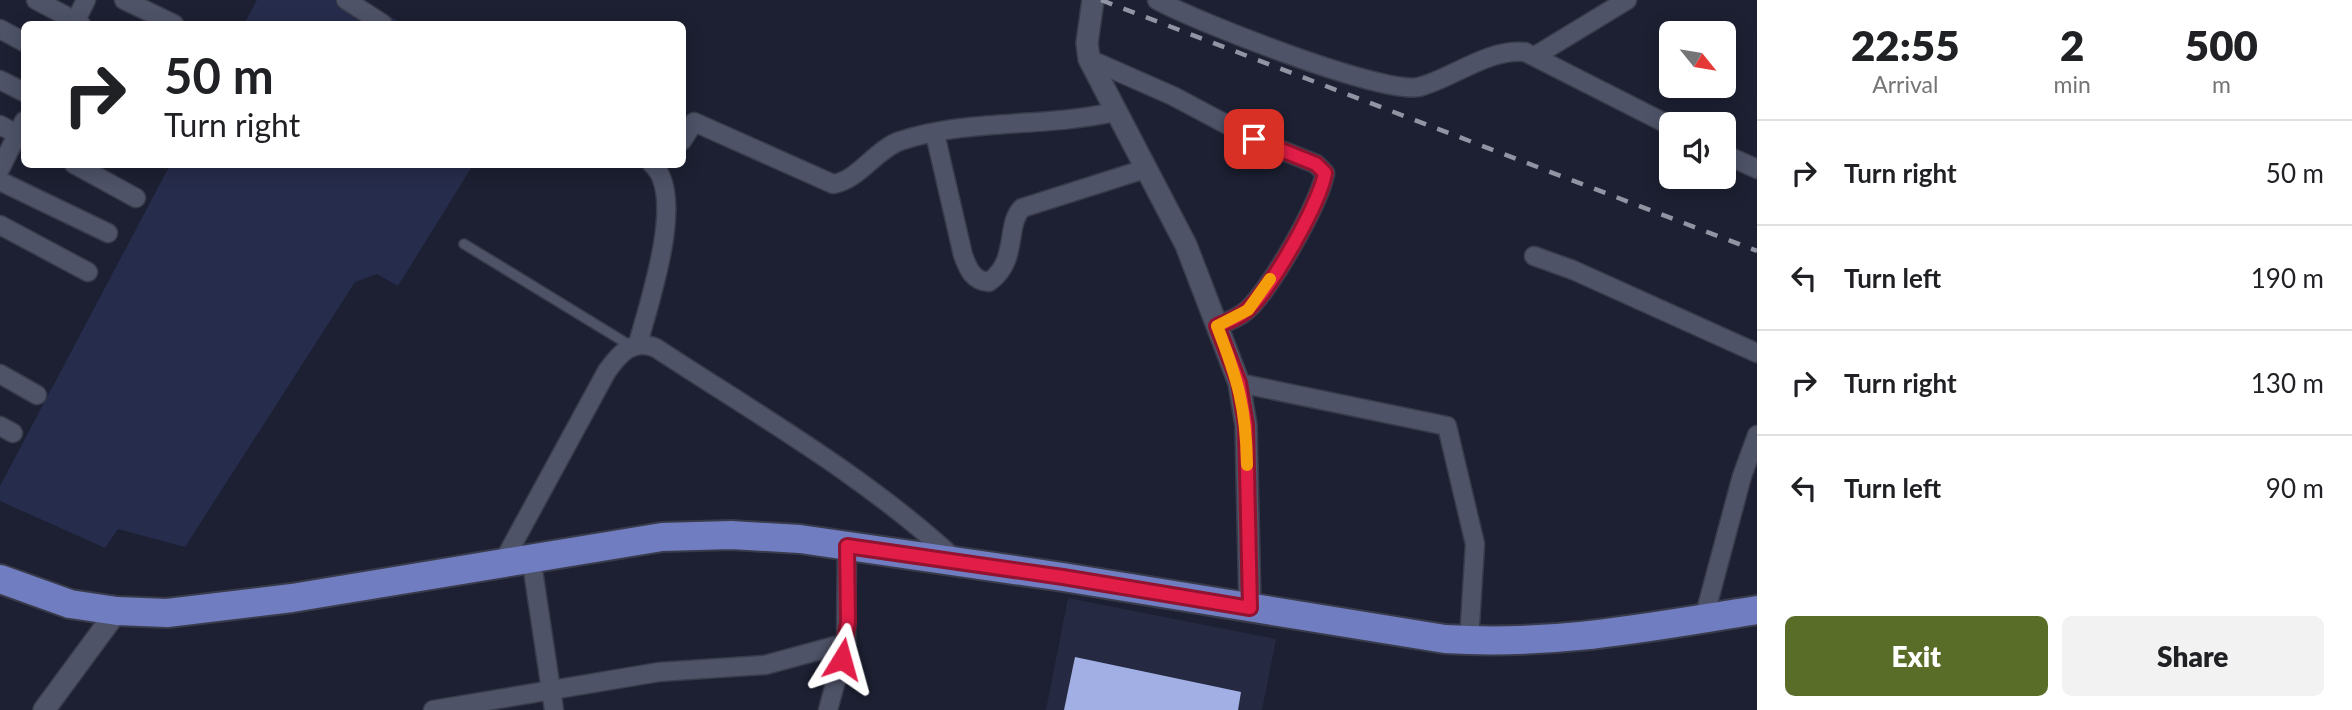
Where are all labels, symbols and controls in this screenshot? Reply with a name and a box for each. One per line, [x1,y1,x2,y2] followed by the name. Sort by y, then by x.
[1851,20,1960,70] text: 22:55
[2060,20,2084,70] text: 2
[2185,20,2258,70] text: 500
[1659,21,1736,98] north arrow
[1659,21,1736,189] map controls
[164,46,274,104] text: 50 m
[49,49,140,140] icon: right
[1872,70,1938,98] text: Arrival
[2054,70,2091,98] text: min
[2212,70,2231,98] text: m
[164,105,300,144] text: Turn right
[1224,109,1284,169] pin
[1659,112,1736,189] button: sound
[1235,120,1273,158] icon: arrive
[1785,154,1823,192] icon: right
[1844,157,1957,189] text: Turn right
[2266,157,2324,189] text: 50 m
[1785,259,1823,297] icon: left
[1844,262,1941,294] text: Turn left
[2251,262,2324,294] text: 190 m
[1785,364,1823,402] icon: right
[1844,367,1957,399] text: Turn right
[2251,367,2324,399] text: 130 m
[1785,469,1823,507] icon: left
[1844,472,1941,504] text: Turn left
[2266,472,2324,504] text: 90 m
[1785,616,2048,696] button: Exit
[2062,616,2324,696] button: Share
[805,622,879,696] position arrow

